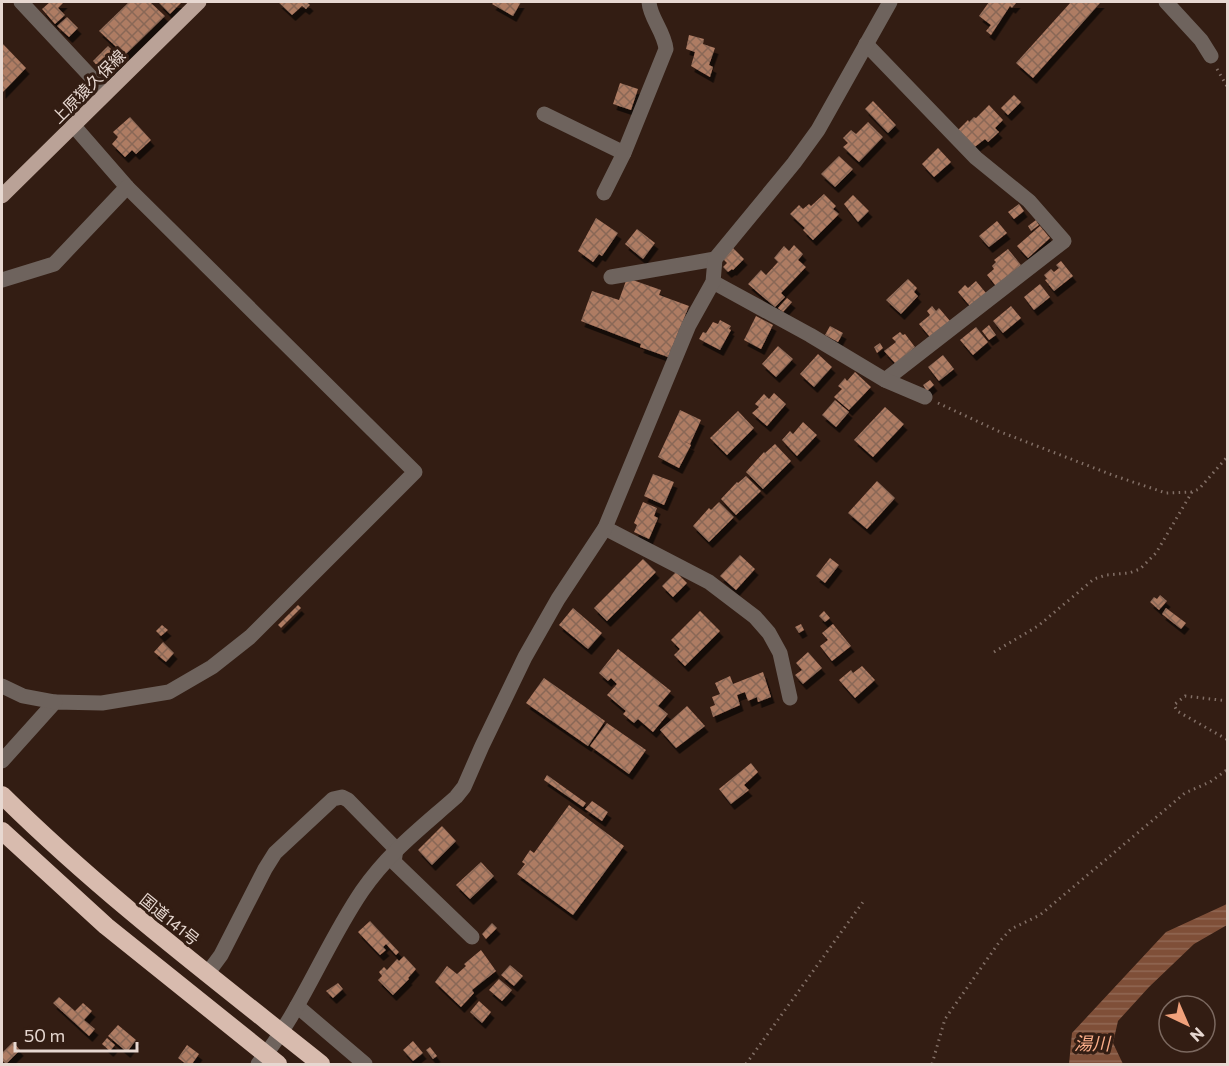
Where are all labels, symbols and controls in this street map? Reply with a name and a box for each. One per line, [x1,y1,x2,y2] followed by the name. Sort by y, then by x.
[47,45,129,127] street label: 上原猿久保線
[137,889,203,949] street label: 国道141号
[1157,994,1217,1054] north arrow
[15,1015,136,1053] scale bar
[24,1024,65,1046] text: 50 m
[1187,1024,1209,1046] text: N
[1074,1032,1112,1054] water label: 湯川

